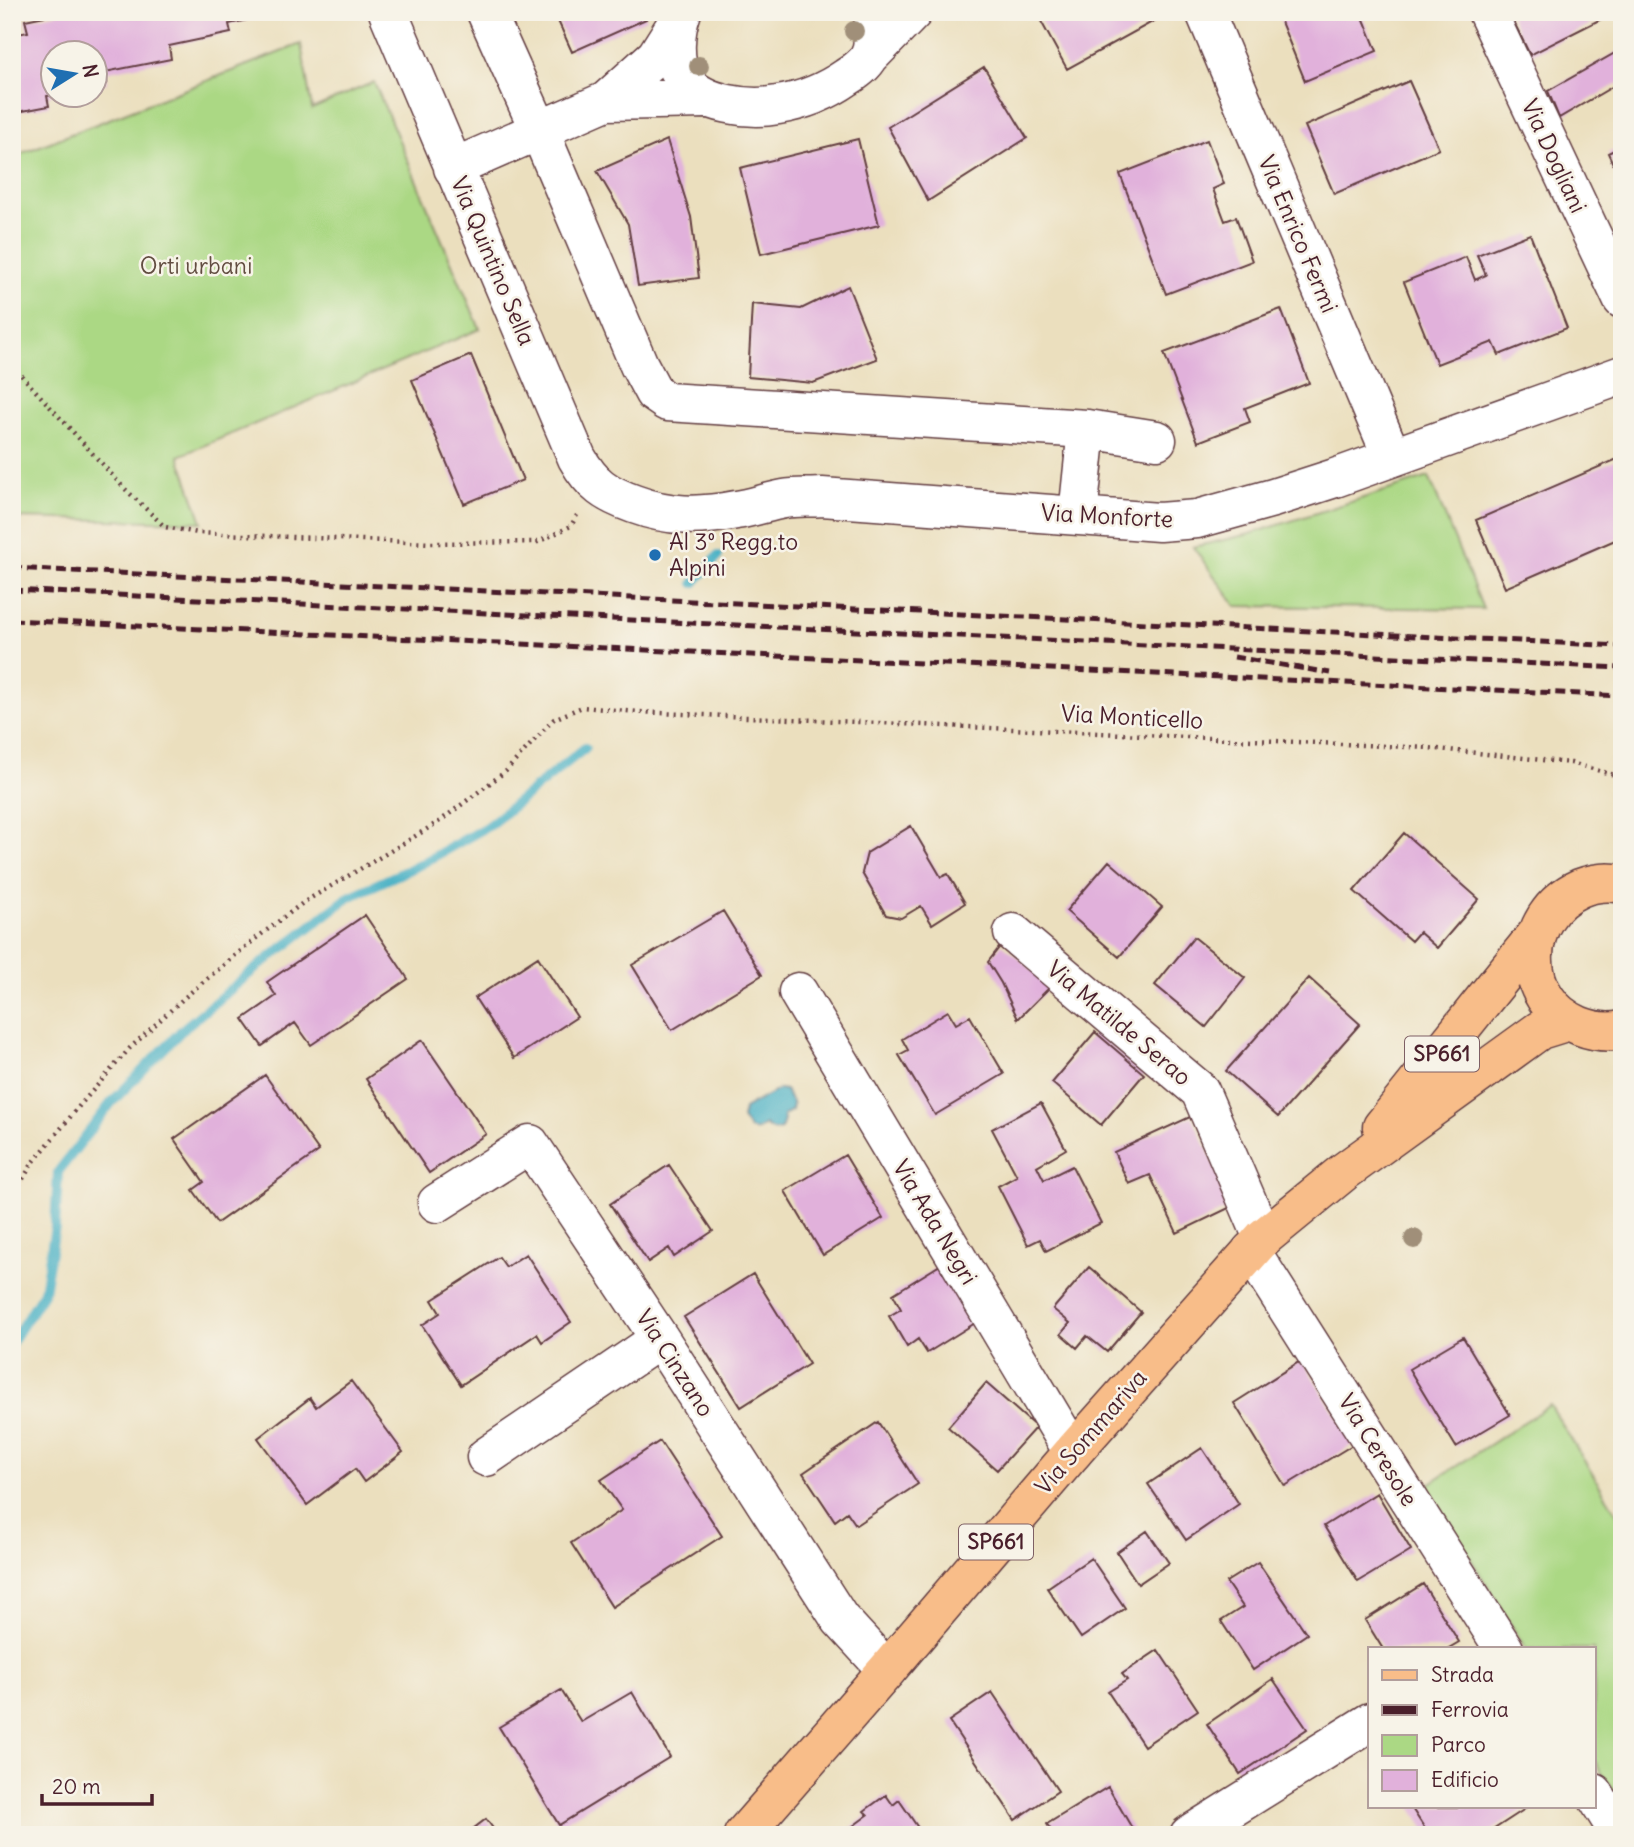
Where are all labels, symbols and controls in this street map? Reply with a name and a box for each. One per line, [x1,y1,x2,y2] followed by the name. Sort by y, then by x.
[38,38,108,108] north arrow
[78,62,104,79] text: N
[1516,94,1593,217] street label: Via Dogliani
[1252,151,1345,317] street label: Via Enrico Fermi
[445,172,542,350] street label: Via Quintino Sella
[140,251,252,280] park label: Orti urbani
[1040,498,1174,533] street label: Via Monforte
[669,527,798,582] place label: Al 3° Regg.to Alpini
[647,547,663,563] marker: Al 3° Regg.to Alpini
[1060,698,1204,735] street label: Via Monticello
[1041,954,1197,1091] street label: Via Matilde Serao
[1405,1036,1479,1072] road number: SP661
[887,1154,984,1289] street label: Via Ada Negri
[630,1304,721,1422] street label: Via Cinzano
[1028,1363,1153,1500] street label: Via Sommariva
[1332,1388,1424,1511] street label: Via Ceresole
[959,1524,1033,1560] road number: SP661
[1368,1647,1596,1808] legend
[1431,1661,1494,1688] text: Strada
[1431,1696,1509,1723] text: Ferrovia
[1431,1731,1486,1758] text: Parco
[42,1763,152,1807] scale bar
[1431,1766,1499,1793] text: Edificio
[52,1773,101,1800] text: 20 m

